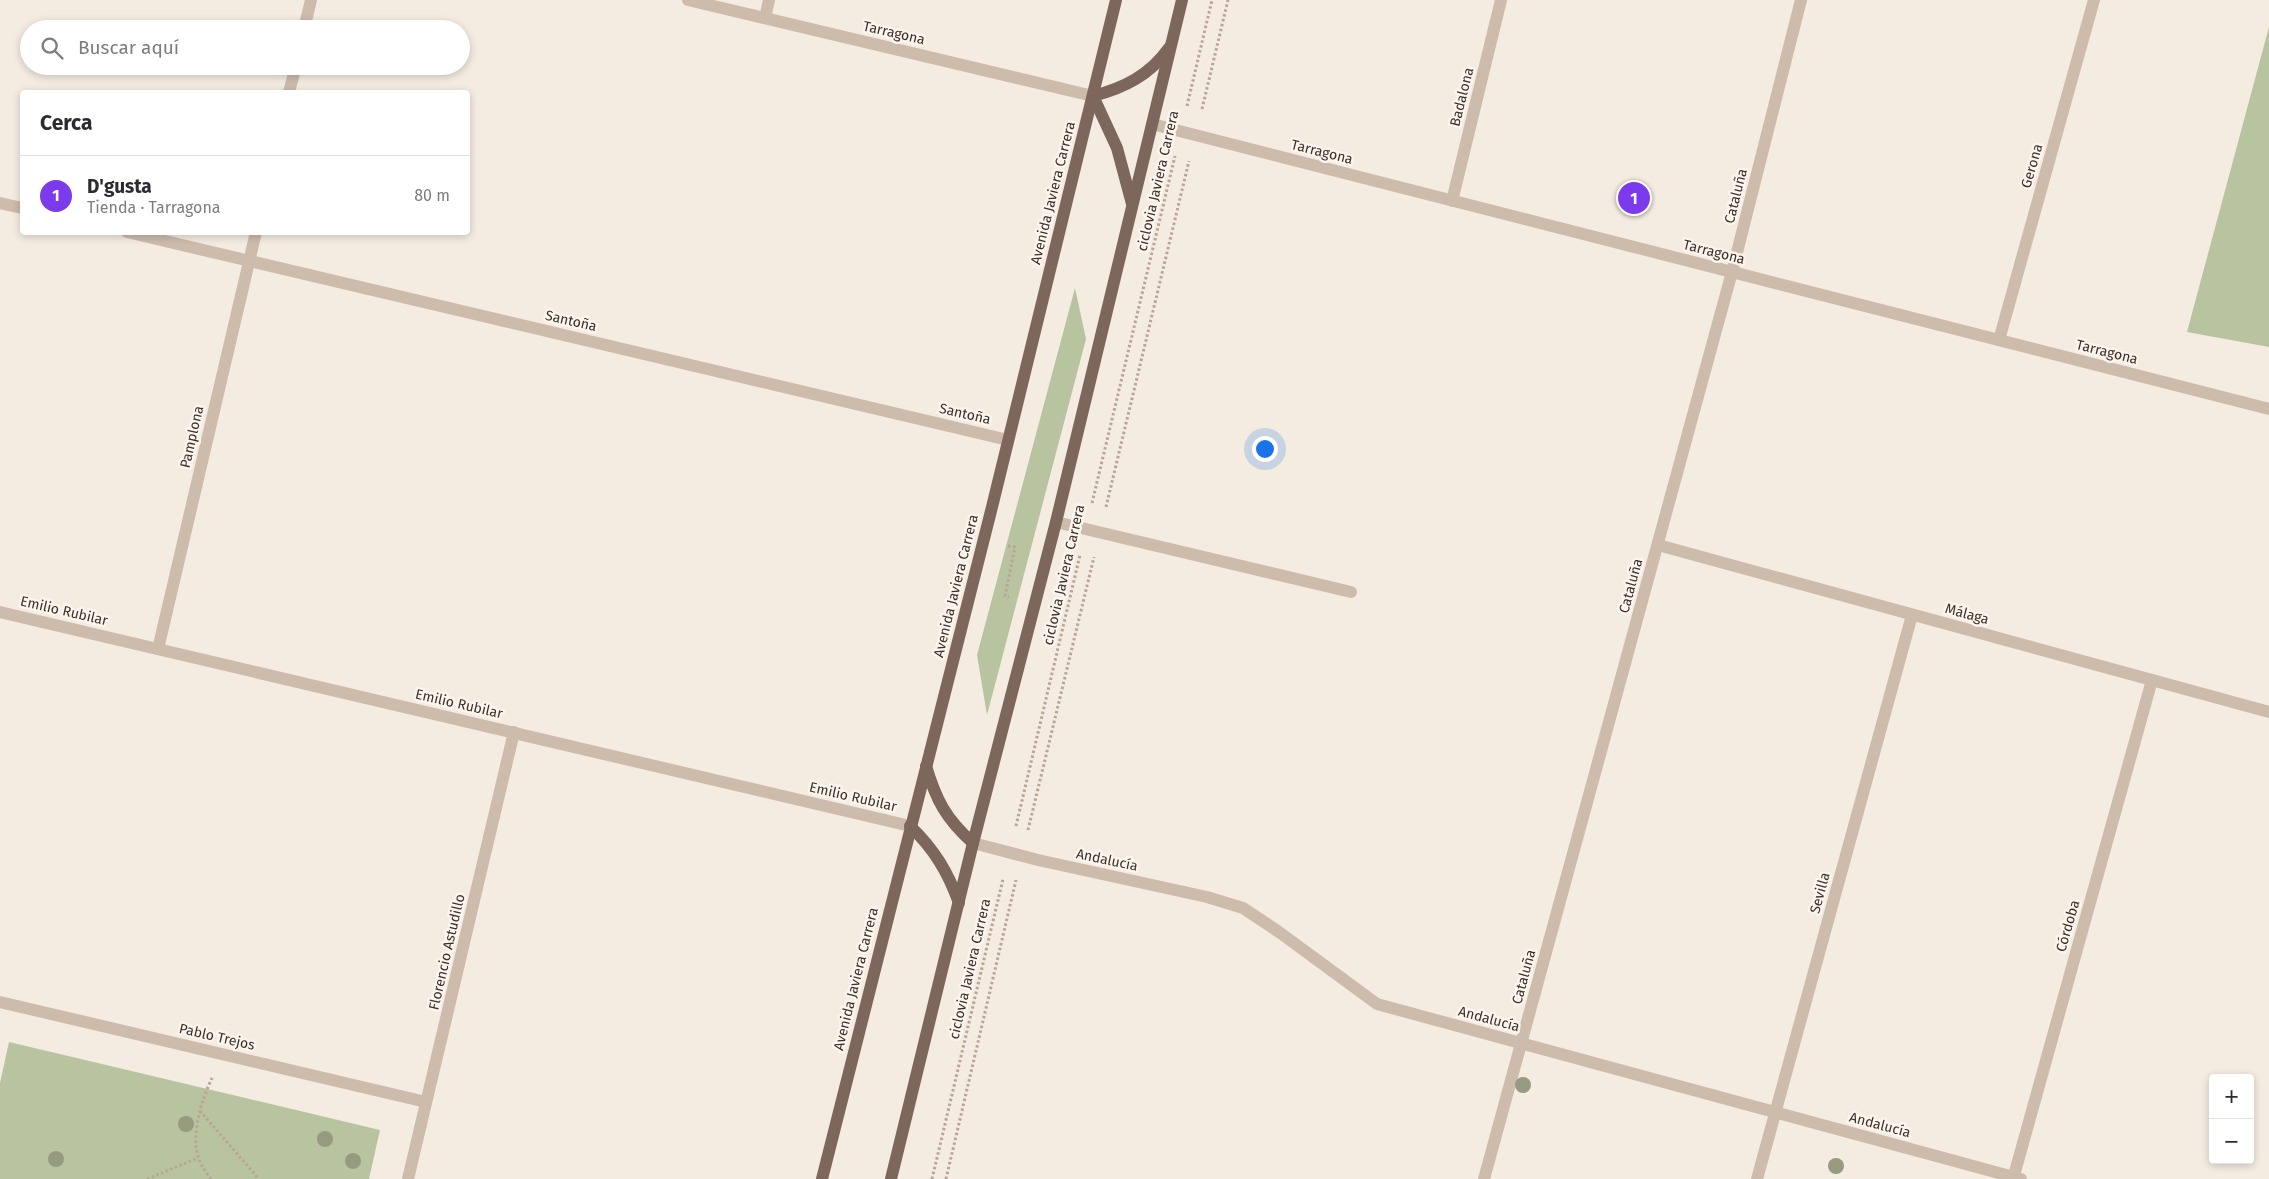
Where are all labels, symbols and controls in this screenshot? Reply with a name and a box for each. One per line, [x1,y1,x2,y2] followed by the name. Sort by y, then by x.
[861,18,927,48] street label: Tarragona
[20,20,470,75] search box
[38,34,66,62] icon: search
[78,36,179,59] text: Buscar aquí
[1446,66,1478,128] street label: Badalona
[1134,109,1182,253] street label: ciclovia Javiera Carrera
[40,110,92,136] text: Cerca
[1027,120,1079,266] street label: Avenida Javiera Carrera
[1289,136,1355,168] street label: Tarragona
[2018,142,2046,190] street label: Gerona
[1721,167,1751,225] street label: Cataluña
[87,175,152,198] text: D'gusta
[1618,179,1650,217] pin: 1
[52,186,60,205] text: 1
[414,186,450,205] text: 80 m
[87,198,220,217] text: Tienda · Tarragona
[1681,236,1747,268] street label: Tarragona
[544,307,598,335] street label: Santoña
[2074,336,2140,368] street label: Tarragona
[938,400,992,428] street label: Santoña
[177,404,207,470] street label: Pamplona
[1252,436,1278,462] your location
[1040,503,1088,647] street label: ciclovia Javiera Carrera
[930,513,982,659] street label: Avenida Javiera Carrera
[1616,557,1646,615] street label: Cataluña
[19,593,110,629] street label: Emilio Rubilar
[1943,600,1991,628] street label: Málaga
[414,686,505,722] street label: Emilio Rubilar
[808,779,899,815] street label: Emilio Rubilar
[1075,845,1139,875] street label: Andalucía
[1806,871,1834,915] street label: Sevilla
[425,892,469,1012] street label: Florencio Astudillo
[946,897,994,1041] street label: ciclovia Javiera Carrera
[2053,898,2083,954] street label: Córdoba
[830,906,882,1052] street label: Avenida Javiera Carrera
[1509,948,1539,1006] street label: Cataluña
[1457,1003,1521,1035] street label: Andalucía
[177,1020,257,1054] street label: Pablo Trejos
[2209,1074,2254,1164] map controls
[2209,1074,2254,1119] button: +
[1848,1109,1912,1141] street label: Andalucía
[2209,1119,2254,1164] button: −

